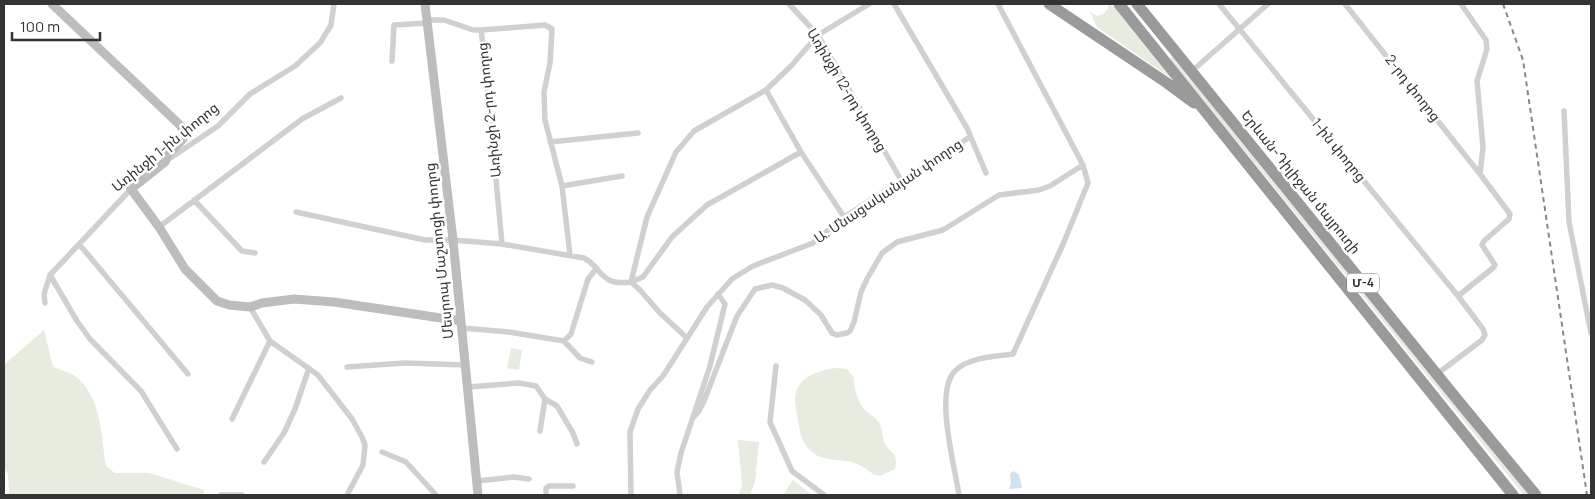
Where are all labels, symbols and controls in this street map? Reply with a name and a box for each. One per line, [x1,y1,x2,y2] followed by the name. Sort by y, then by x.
[12,10,100,42] scale bar
[20,16,60,37] text: 100 m
[803,24,892,155] street label: Առինջի 12-րդ փողոց
[472,42,505,178] street label: Առինջի 2-րդ փողոց
[1381,50,1446,125] street label: 2-րդ փողոց
[107,98,222,196] street label: Առինջի 1-ին փողոց
[1237,106,1365,258] street label: Երևան-Դիլիջան մայրուղի
[1308,114,1371,186] street label: 1-ին փողոց
[810,134,966,247] street label: Ա. Մնացականյան փողոց
[420,162,457,340] street label: Մեսրոպ Մաշտոցի փողոց
[1347,274,1379,292] road number: Մ-4

